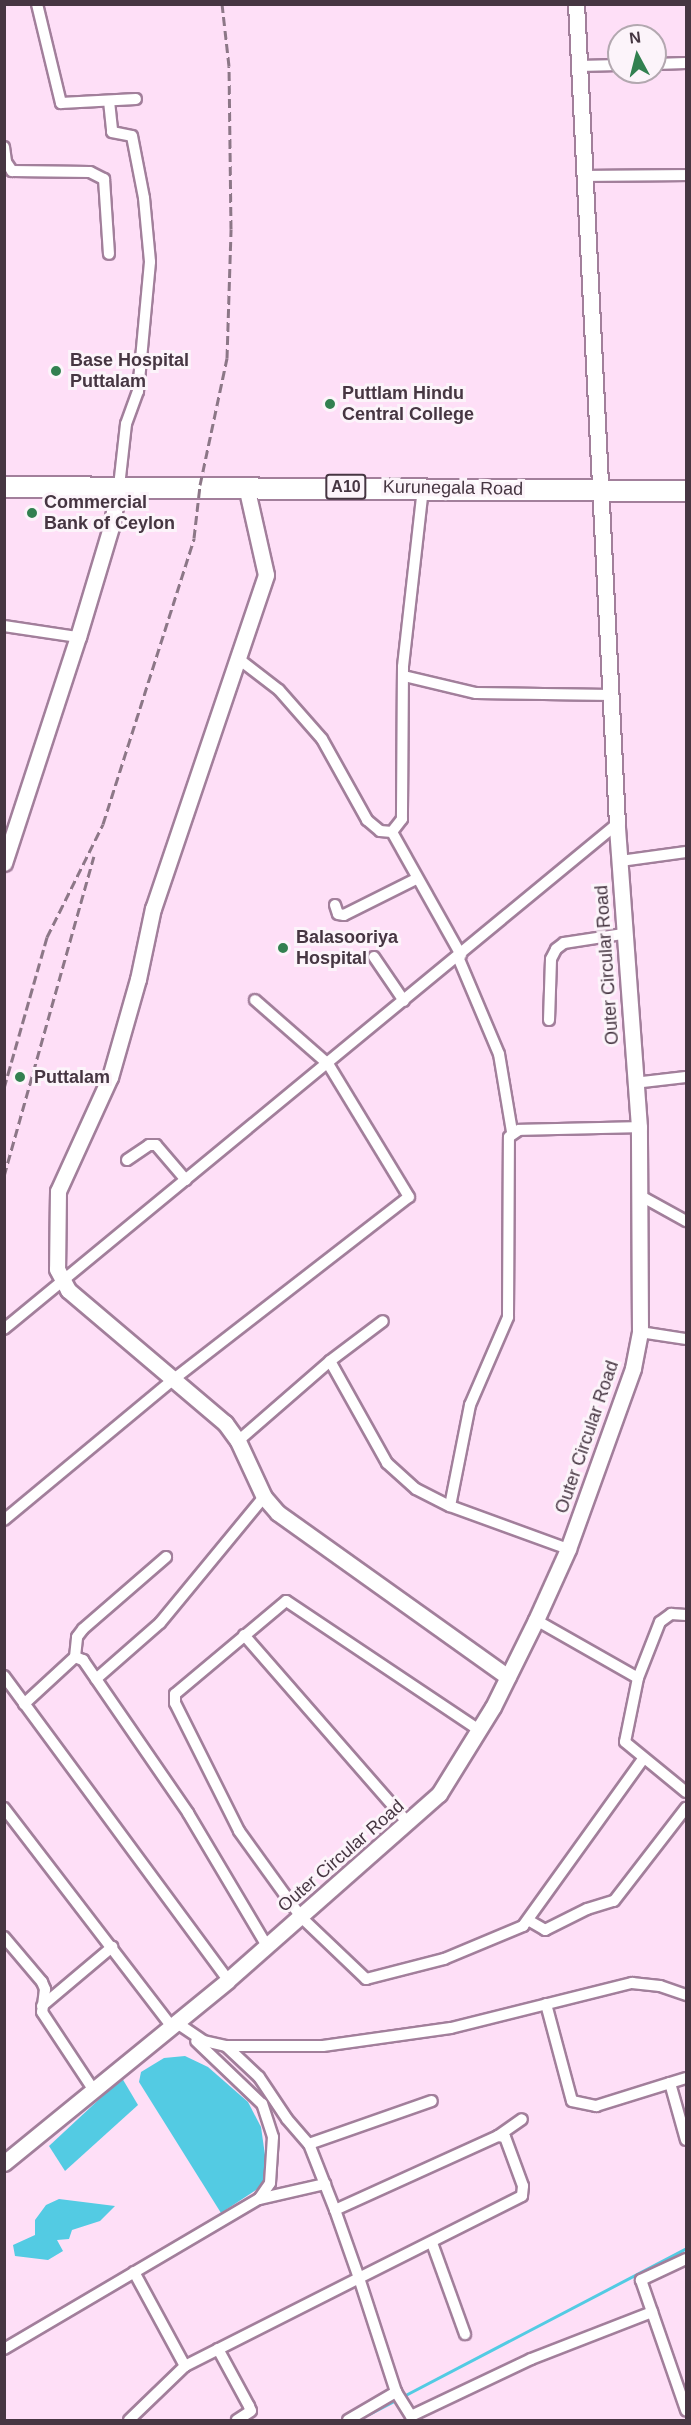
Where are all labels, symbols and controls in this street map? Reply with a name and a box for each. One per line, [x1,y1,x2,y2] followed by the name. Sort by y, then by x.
[607,24,667,84] north arrow
[628,28,642,47] text: N
[70,350,189,392] place label: Base Hospital Puttalam
[47,362,65,380] marker: Base Hospital Puttalam
[342,383,474,426] place label: Puttlam Hindu Central College
[323,397,337,411] marker: Puttlam Hindu Central College
[325,474,367,500] road number: A10
[383,476,523,500] street label: Kurunegala Road
[44,492,175,534] place label: Commercial Bank of Ceylon
[25,506,39,520] marker: Commercial Bank of Ceylon
[591,884,623,1046] street label: Outer Circular Road
[296,927,398,970] place label: Balasooriya Hospital
[274,939,292,957] marker: Balasooriya Hospital
[34,1066,110,1088] place label: Puttalam
[11,1068,29,1086] marker: Puttalam
[551,1358,623,1516] street label: Outer Circular Road
[274,1795,408,1917] street label: Outer Circular Road

